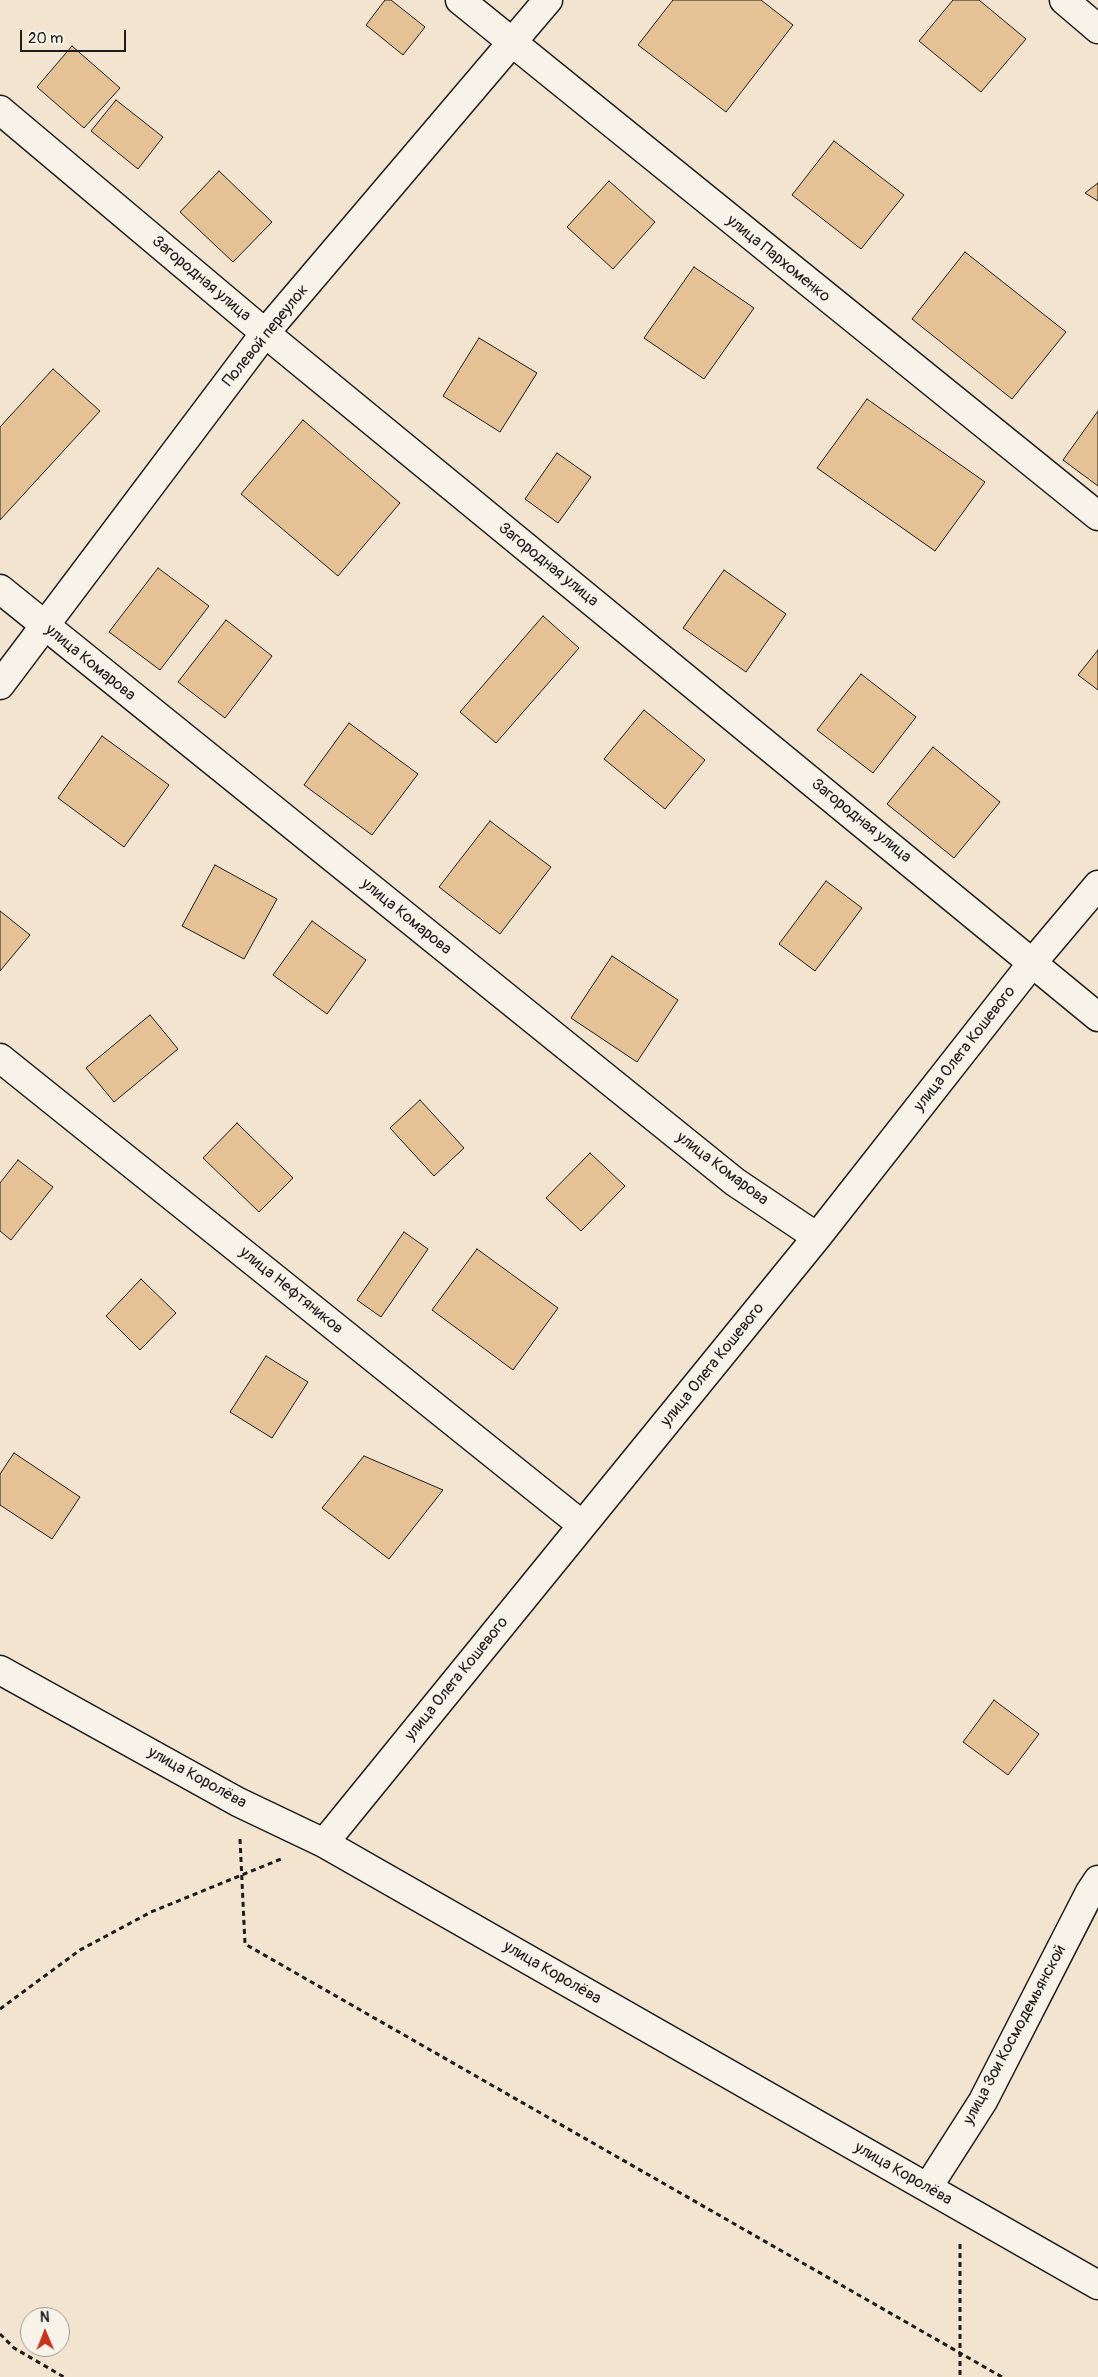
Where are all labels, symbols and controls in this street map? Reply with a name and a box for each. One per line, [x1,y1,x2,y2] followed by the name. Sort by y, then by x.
[22,20,129,52] scale bar
[28,29,63,48] text: 20 m
[722,211,834,307] street label: улица Пархоменко
[148,232,254,326] street label: Загородная улица
[219,281,313,391] street label: Полевой переулок
[494,519,602,611] street label: Загородная улица
[41,621,139,705] street label: улица Комарова
[807,775,915,867] street label: Загородная улица
[357,875,455,959] street label: улица Комарова
[910,983,1020,1115] street label: улица Олега Кошевого
[672,1128,772,1210] street label: улица Комарова
[235,1243,347,1339] street label: улица Нефтяников
[657,1299,769,1431] street label: улица Олега Кошевого
[401,1613,513,1745] street label: улица Олега Кошевого
[144,1743,250,1813] street label: улица Королёва
[500,1937,604,2009] street label: улица Королёва
[959,1942,1071,2128] street label: улица Зои Космодемьянской
[851,2138,955,2210] street label: улица Королёва
[20,2307,70,2357] north arrow
[40,2309,50,2326] text: N

